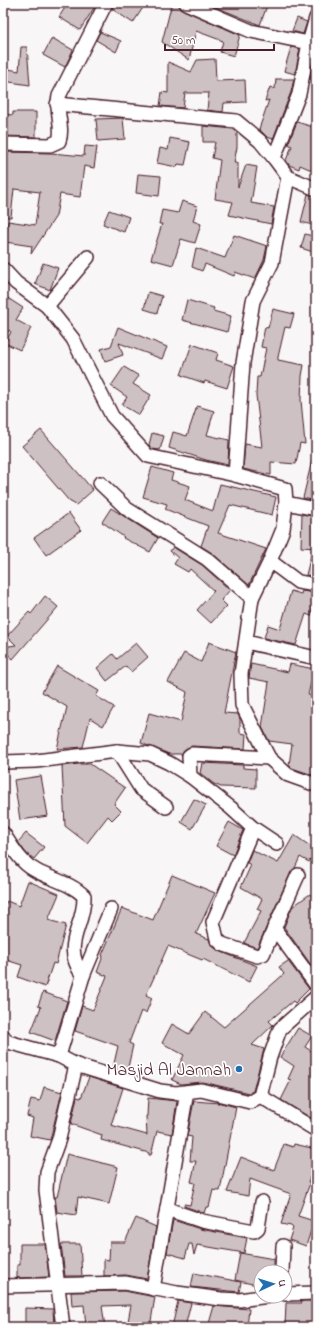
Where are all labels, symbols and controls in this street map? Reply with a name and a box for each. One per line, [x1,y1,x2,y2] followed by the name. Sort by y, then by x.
[165,26,274,52] scale bar
[171,32,195,50] text: 50 m
[107,1058,231,1084] place label: Masjid Al Jannah
[234,1064,244,1074] marker: Masjid Al Jannah
[253,1264,293,1304] north arrow
[274,1279,290,1287] text: U

